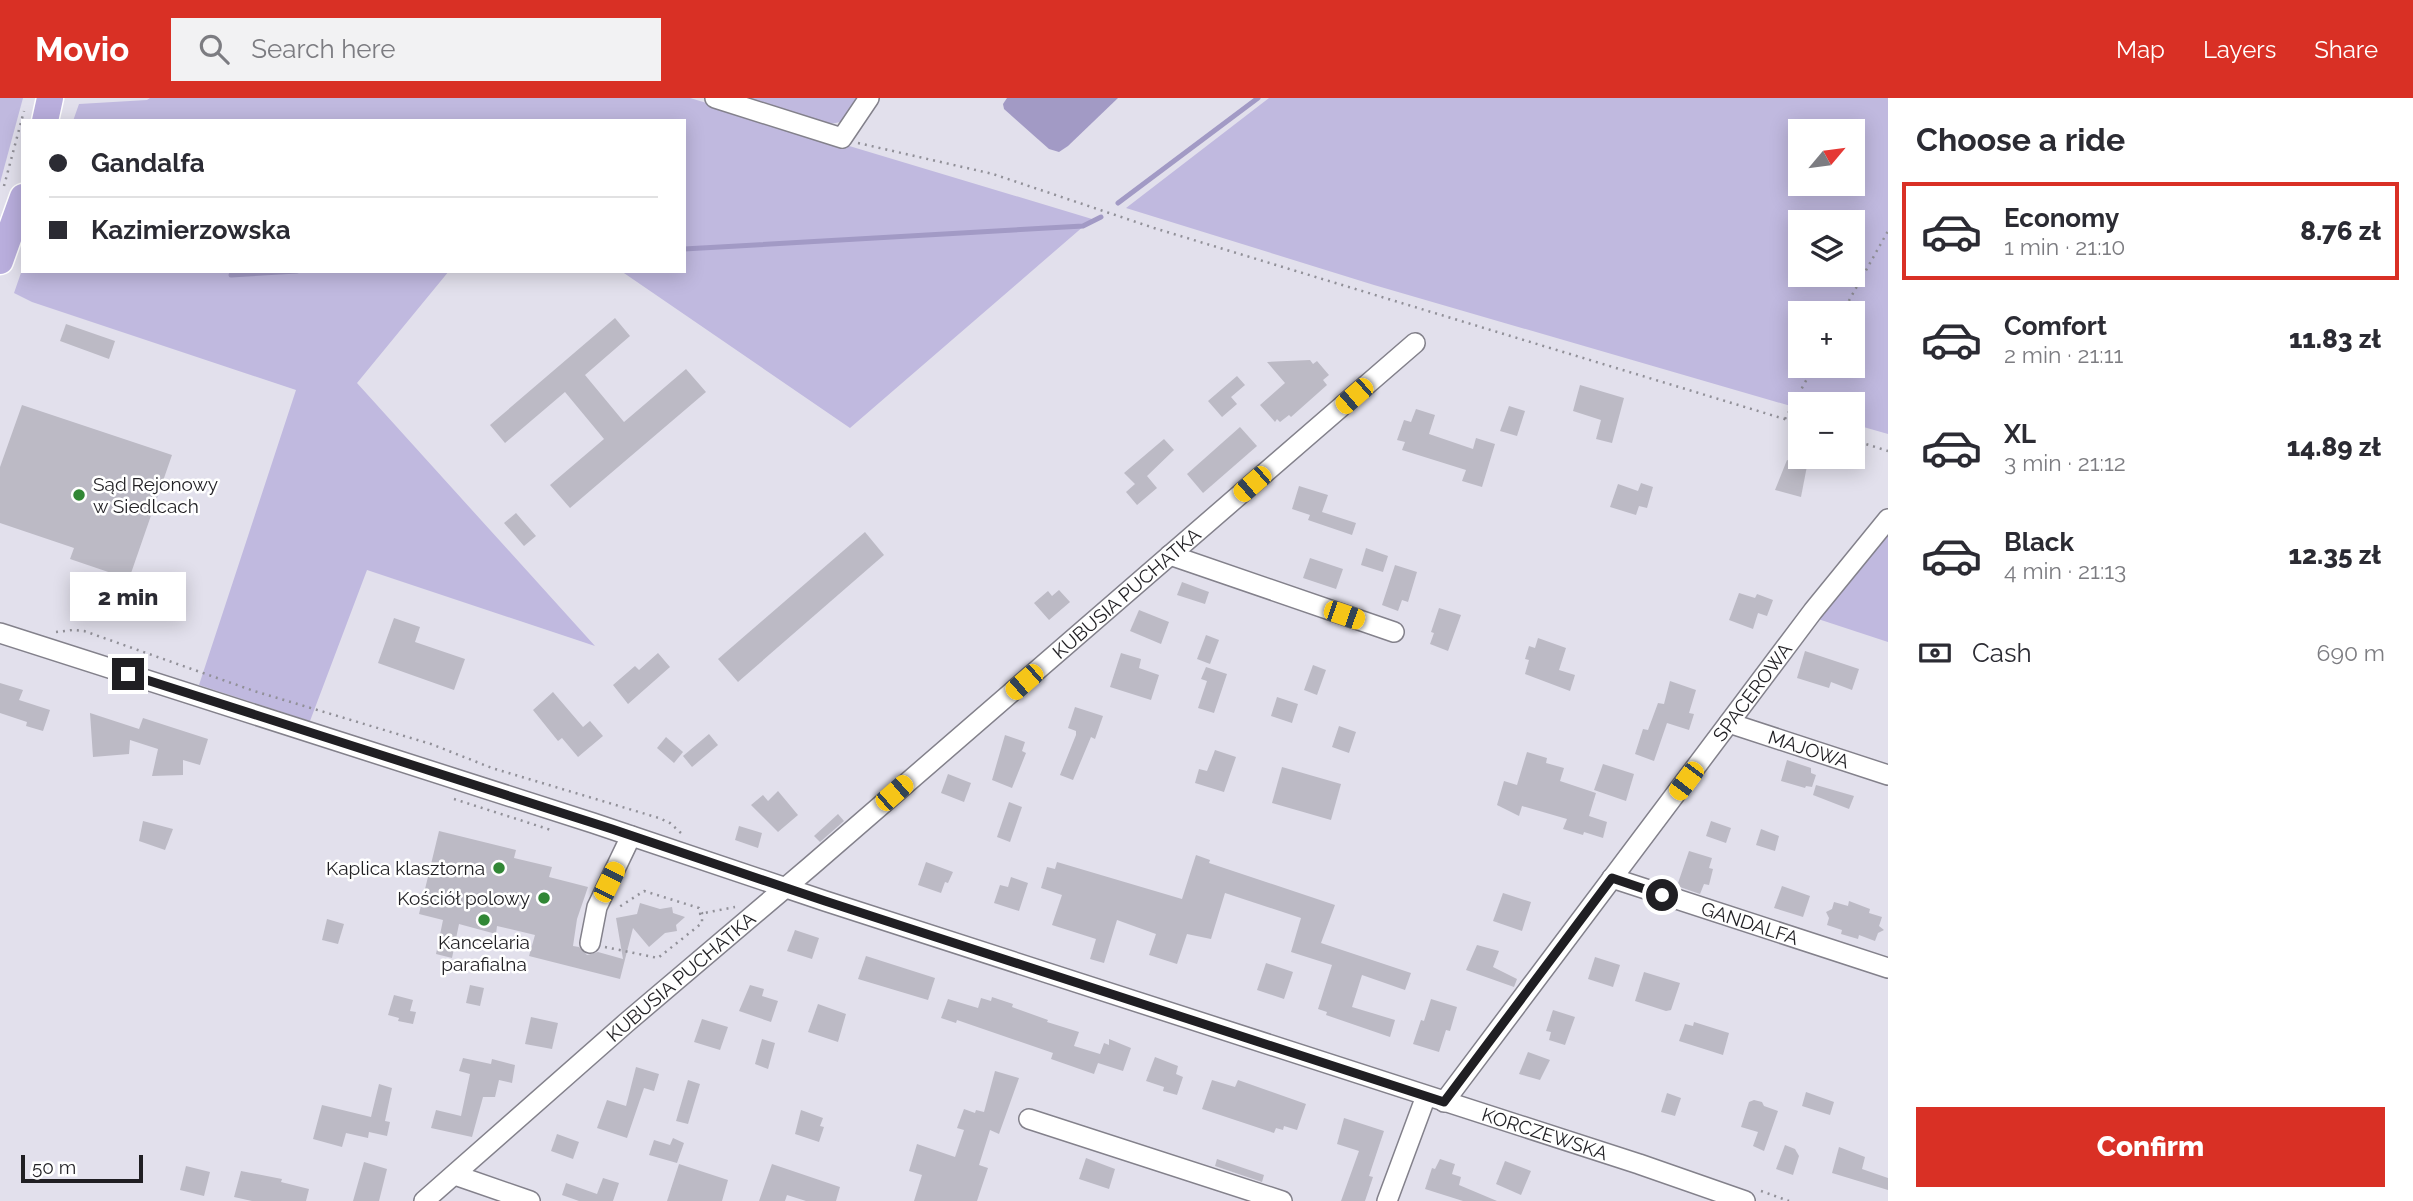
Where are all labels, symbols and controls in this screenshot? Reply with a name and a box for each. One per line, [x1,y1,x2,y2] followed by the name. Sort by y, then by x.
[171,18,661,81] search box
[35,30,129,69] text: Movio
[195,30,233,68] icon: search
[251,34,396,64] text: Search here
[2116,35,2165,64] text: Map
[2203,35,2276,64] text: Layers
[2314,35,2378,64] text: Share
[1788,119,1866,196] north arrow
[1788,119,1865,469] map controls
[1916,121,2125,158] text: Choose a ride
[91,148,205,178] text: Gandalfa
[1920,200,1983,263] icon: car
[2004,203,2119,233] text: Economy
[1788,210,1865,287] button: layers
[91,215,291,245] text: Kazimierzowska
[2300,216,2381,246] text: 8.76 zł
[2004,233,2125,260] text: 1 min · 21:10
[1788,301,1865,378] button: +
[1920,308,1983,371] icon: car
[2004,311,2107,341] text: Comfort
[2289,324,2381,354] text: 11.83 zł
[2004,341,2123,368] text: 2 min · 21:11
[1332,374,1377,418] car
[1788,392,1865,469] button: −
[1920,416,1983,479] icon: car
[2004,419,2036,449] text: XL
[2287,432,2381,462] text: 14.89 zł
[2004,449,2126,476] text: 3 min · 21:12
[1230,462,1275,506] car
[93,473,218,517] place label: Sąd Rejonowy w Siedlcach
[71,487,87,503] marker: Sąd Rejonowy w Siedlcach
[1048,523,1205,663] street label: KUBUSIA PUCHATKA
[1920,524,1983,587] icon: car
[2004,527,2074,557] text: Black
[2289,540,2381,570] text: 12.35 zł
[2004,557,2126,584] text: 4 min · 21:13
[70,573,186,622] callout: 2 min
[98,583,158,610] text: 2 min
[1321,598,1368,632] car
[1916,634,1954,672] icon: cash
[1708,638,1796,745] street label: SPACEROWA
[1972,638,2032,668] text: Cash
[2317,639,2385,666] text: 690 m
[112,658,144,690] route end
[1002,660,1047,704] car
[1765,726,1852,773] street label: MAJOWA
[1665,758,1708,804] car
[872,771,917,815] car
[326,857,485,879] place label: Kaplica klasztorna
[591,859,628,905] car
[491,860,507,876] marker: Kaplica klasztorna
[1646,879,1678,911] route start
[397,887,530,909] place label: Kościół polowy
[536,890,552,906] marker: Kościół polowy
[1698,897,1801,949] street label: GANDALFA
[602,907,760,1046] street label: KUBUSIA PUCHATKA
[476,912,492,928] marker: Kancelaria parafialna
[438,931,530,975] place label: Kancelaria parafialna
[1479,1103,1611,1164] street label: KORCZEWSKA
[1916,1107,2385,1187] button: Confirm
[21,1152,144,1184] scale bar
[32,1156,76,1178] text: 50 m

